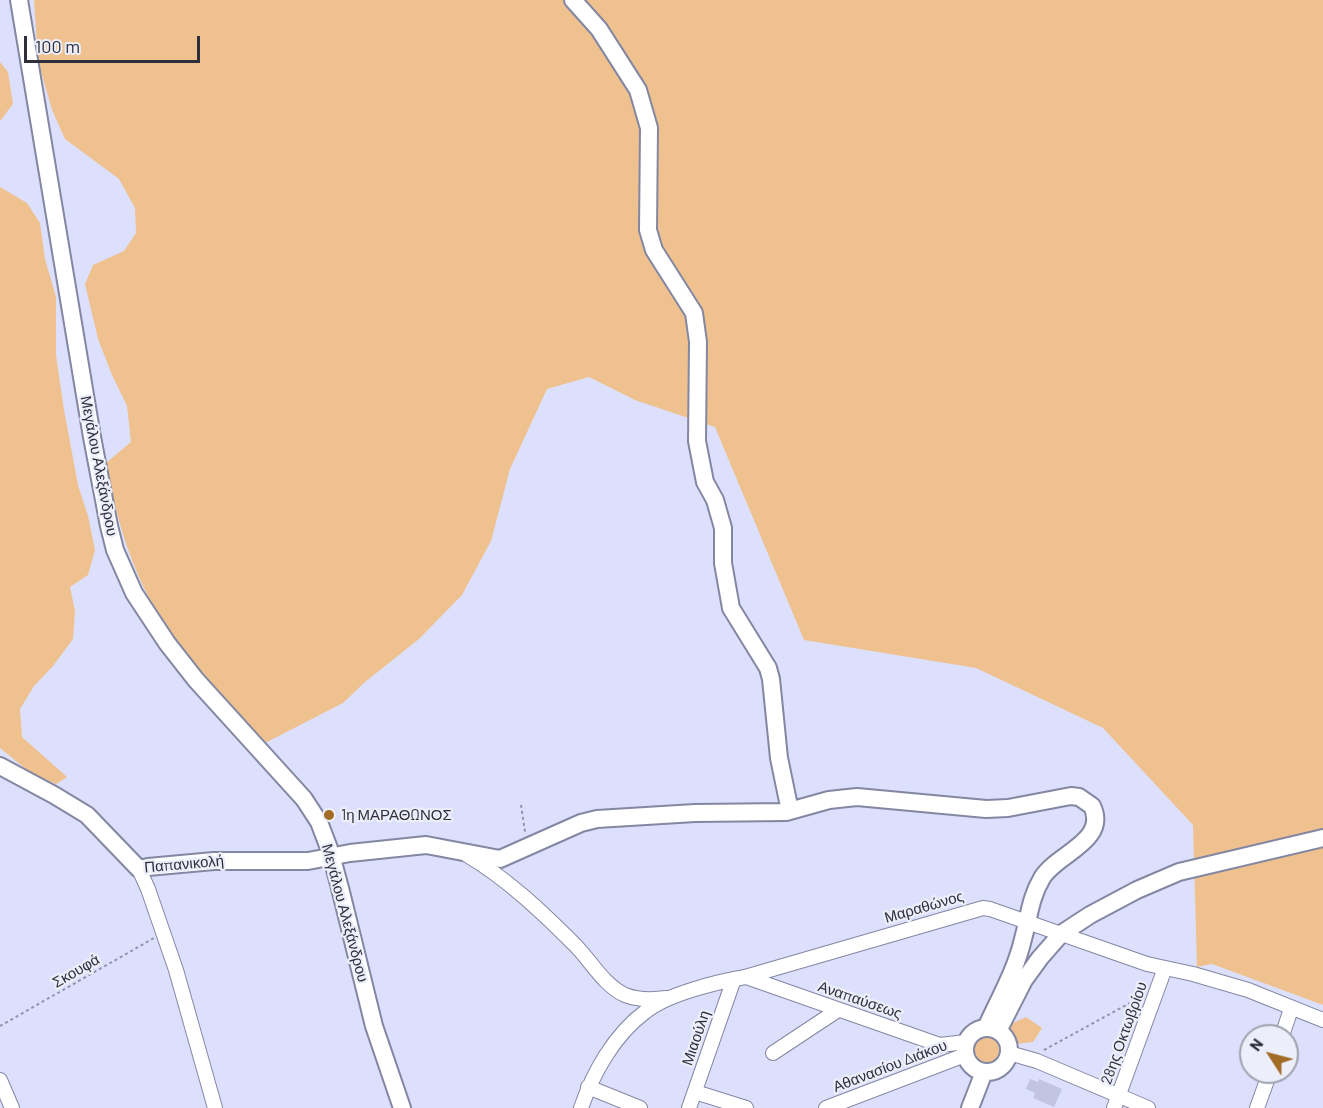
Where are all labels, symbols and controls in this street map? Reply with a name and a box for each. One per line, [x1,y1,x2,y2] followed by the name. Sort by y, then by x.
[27,24,202,62] scale bar
[35,35,80,57] text: 100 m
[77,394,121,538] street label: Μεγάλου Αλεξάνδρου
[341,806,452,824] place label: 1η ΜΑΡΑΘΩΝΟΣ
[322,808,336,822] marker: 1η ΜΑΡΑΘΩΝΟΣ
[318,842,372,984] street label: Μεγάλου Αλεξάνδρου
[143,852,225,876] street label: Παπανικολή
[882,887,966,927] street label: Μαραθώνος
[49,950,103,992] street label: Σκουφά
[816,977,904,1023] street label: Αναπαύσεως
[1097,979,1151,1087] street label: 28ης Οκτωβρίου
[678,1008,714,1068] street label: Μιαούλη
[1239,1024,1299,1084] north arrow
[1245,1034,1266,1054] text: N
[830,1036,950,1096] street label: Αθανασίου Διάκου

